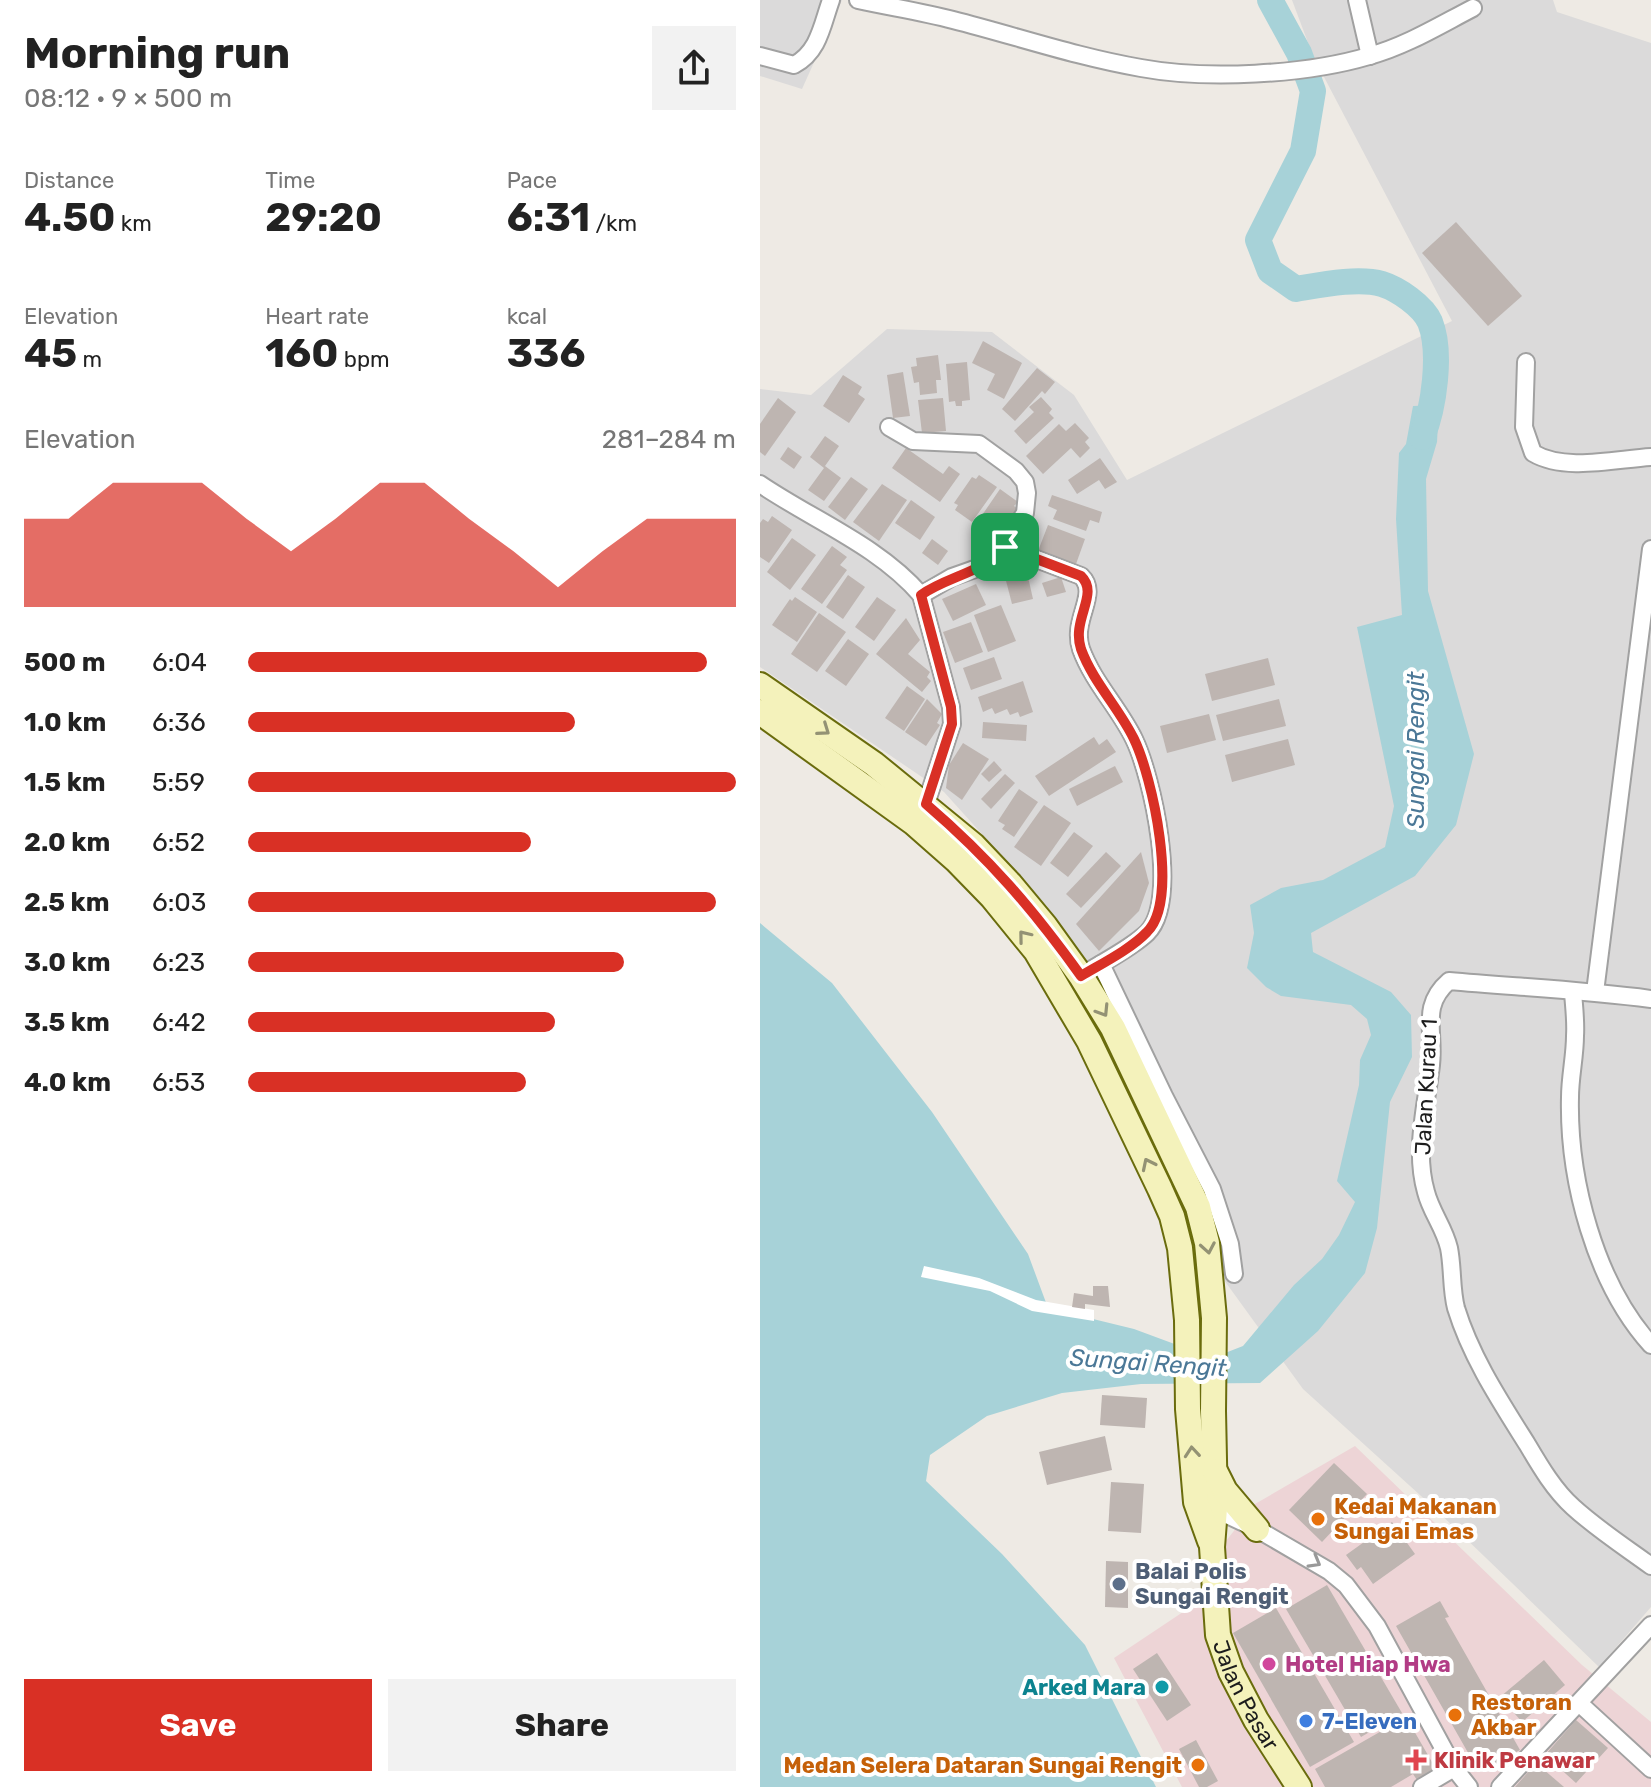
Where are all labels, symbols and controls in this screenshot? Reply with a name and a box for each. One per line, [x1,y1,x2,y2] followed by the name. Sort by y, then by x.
[652,26,736,110] button: share
[24,27,290,79] text: Morning run
[24,83,232,114] text: 08:12 · 9 × 500 m
[24,167,114,194] text: Distance
[265,167,315,194] text: Time
[507,167,557,194] text: Pace
[24,194,115,241] text: 4.50
[265,194,382,241] text: 29:20
[507,194,590,241] text: 6:31
[115,210,152,237] text: km
[590,210,637,237] text: /km
[24,303,118,330] text: Elevation
[265,303,369,330] text: Heart rate
[507,303,547,330] text: kcal
[24,330,77,377] text: 45
[265,330,338,377] text: 160
[507,330,585,377] text: 336
[77,346,102,373] text: m
[338,346,390,373] text: bpm
[24,424,135,455] text: Elevation
[602,424,736,455] text: 281–284 m
[971,513,1039,581] pin
[983,525,1027,569] icon: arrive
[24,647,106,678] text: 500 m
[152,647,207,678] text: 6:04
[1402,671,1430,828] water label: Sungai Rengit
[24,707,106,738] text: 1.0 km
[152,707,206,738] text: 6:36
[816,720,830,735] one-way arrow
[24,767,106,798] text: 1.5 km
[152,767,205,798] text: 5:59
[24,827,110,858] text: 2.0 km
[152,827,205,858] text: 6:52
[24,887,110,918] text: 2.5 km
[152,887,206,918] text: 6:03
[1019,931,1034,945] one-way arrow
[24,947,111,978] text: 3.0 km
[152,947,205,978] text: 6:23
[1093,1002,1108,1017] one-way arrow
[24,1007,110,1038] text: 3.5 km
[152,1007,206,1038] text: 6:42
[1409,1018,1443,1156] street label: Jalan Kurau 1
[24,1067,111,1098] text: 4.0 km
[152,1067,205,1098] text: 6:53
[1142,1158,1158,1173] one-way arrow
[1198,1241,1215,1255] one-way arrow
[1069,1344,1228,1382] water label: Sungai Rengit
[1184,1445,1201,1458] one-way arrow
[1334,1493,1497,1545] place label: Kedai Makanan Sungai Emas
[1309,1510,1327,1528] marker: Kedai Makanan Sungai Emas
[1306,1552,1321,1568] one-way arrow
[1135,1558,1289,1610] place label: Balai Polis Sungai Rengit
[1110,1575,1128,1593] marker: Balai Polis Sungai Rengit
[1207,1636,1286,1756] street label: Jalan Pasar
[1285,1651,1451,1678] place label: Hotel Hiap Hwa
[1260,1655,1278,1673] marker: Hotel Hiap Hwa
[1022,1674,1146,1701] place label: Arked Mara
[1153,1678,1171,1696] marker: Arked Mara
[24,1679,372,1771] button: Save
[388,1679,736,1771] button: Share
[1471,1689,1572,1741] place label: Restoran Akbar
[1446,1706,1464,1724] marker: Restoran Akbar
[1322,1708,1417,1735] place label: 7-Eleven
[1297,1712,1315,1730] marker: 7-Eleven
[1434,1747,1595,1774] place label: Klinik Penawar
[1405,1749,1427,1771] marker: Klinik Penawar
[784,1752,1182,1779] place label: Medan Selera Dataran Sungai Rengit
[1189,1756,1207,1774] marker: Medan Selera Dataran Sungai Rengit

